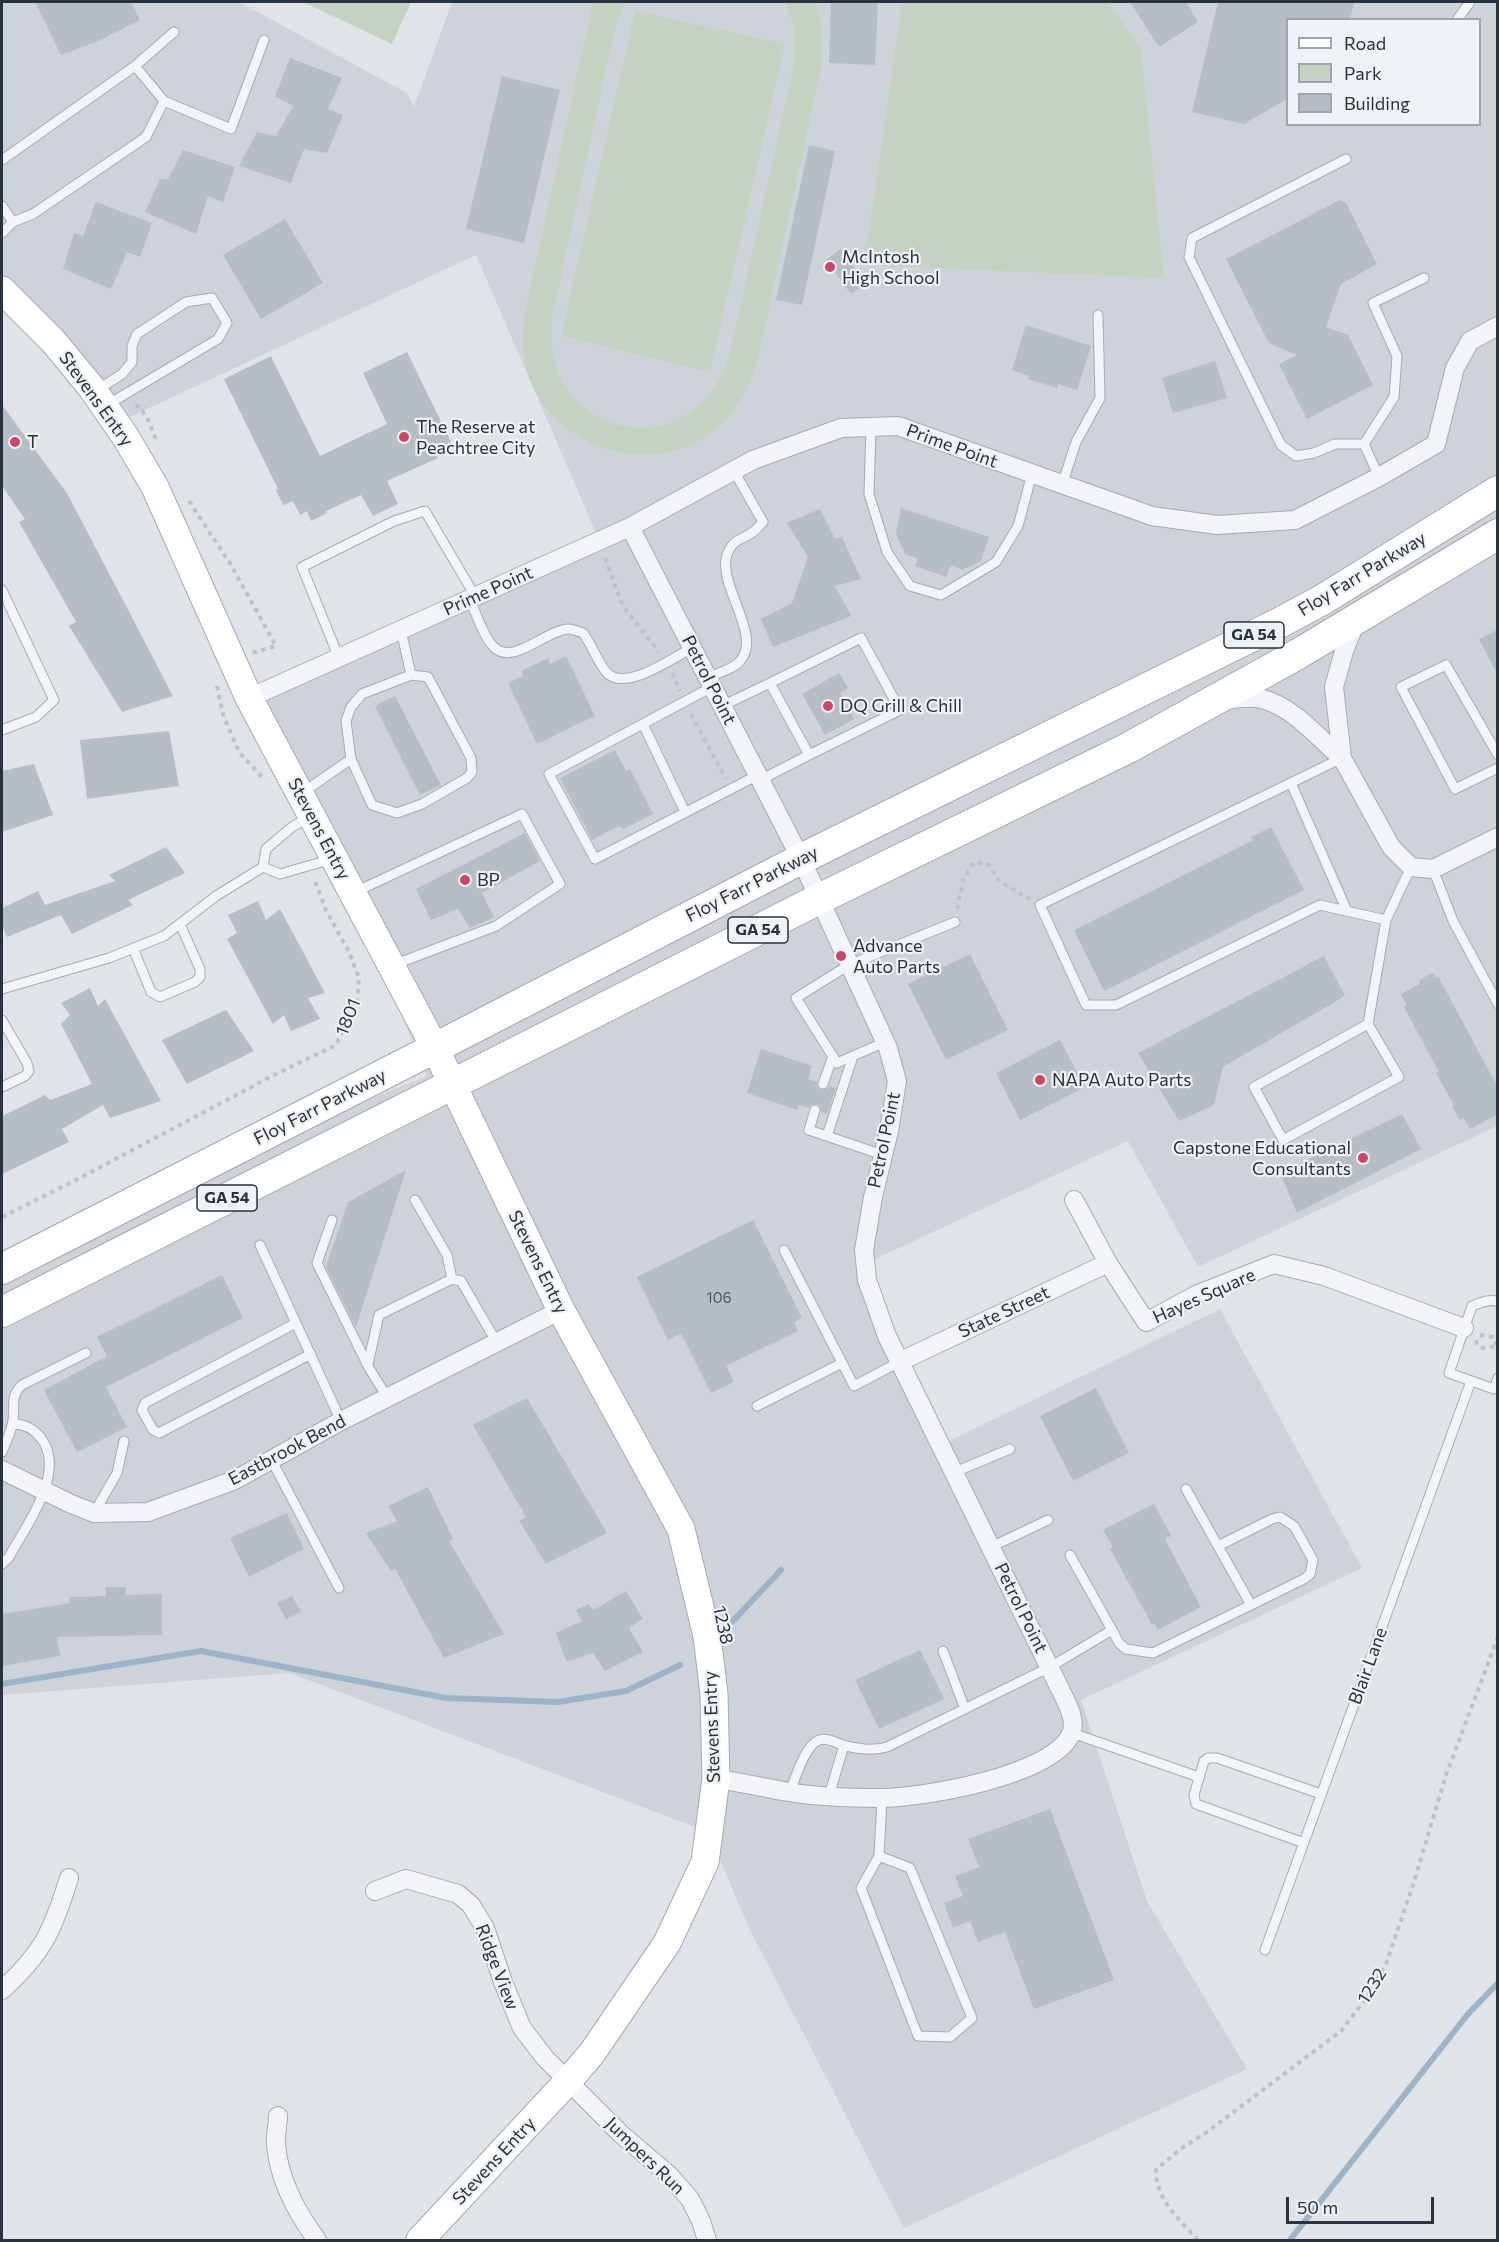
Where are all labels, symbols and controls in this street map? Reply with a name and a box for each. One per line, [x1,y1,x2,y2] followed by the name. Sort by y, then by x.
[1286,18,1481,126] legend
[1344,32,1386,54] text: Road
[1344,62,1382,84] text: Park
[1344,92,1410,114] text: Building
[842,246,939,288] place label: McIntosh High School
[823,260,837,274] marker: McIntosh High School
[54,347,138,451] street label: Stevens Entry
[416,416,535,458] place label: The Reserve at Peachtree City
[903,419,1001,473] street label: Prime Point
[397,430,411,444] marker: The Reserve at Peachtree City
[27,431,39,453] place label: T
[8,435,22,449] marker: T
[1294,527,1430,621] street label: Floy Farr Parkway
[440,562,536,620] street label: Prime Point
[1224,622,1284,648] road number: GA 54
[677,632,741,728] street label: Petrol Point
[840,695,962,717] place label: DQ Grill & Chill
[821,699,835,713] marker: DQ Grill & Chill
[283,774,355,884] street label: Stevens Entry
[682,841,822,927] street label: Floy Farr Parkway
[477,869,500,891] place label: BP
[458,873,472,887] marker: BP
[728,917,788,943] road number: GA 54
[853,935,940,978] place label: Advance Auto Parts
[834,949,848,963] marker: Advance Auto Parts
[331,995,365,1039] street label: 1801
[250,1064,390,1150] street label: Floy Farr Parkway
[1052,1069,1191,1091] place label: NAPA Auto Parts
[1033,1073,1047,1087] marker: NAPA Auto Parts
[863,1090,905,1190] street label: Petrol Point
[1173,1137,1351,1180] place label: Capstone Educational Consultants
[1356,1151,1370,1165] marker: Capstone Educational Consultants
[197,1185,257,1211] road number: GA 54
[504,1207,572,1317] street label: Stevens Entry
[1149,1264,1259,1328] street label: Hayes Square
[955,1281,1053,1343] street label: State Street
[706,1289,732,1307] house number: 106
[225,1410,349,1490] street label: Eastbrook Bend
[990,1559,1052,1657] street label: Petrol Point
[708,1604,738,1646] street label: 1238
[1344,1625,1392,1707] street label: Blair Lane
[699,1671,725,1783] street label: Stevens Entry
[471,1921,523,2013] street label: Ridge View
[1353,1964,1391,2008] street label: 1232
[448,2113,540,2209] street label: Stevens Entry
[601,2113,689,2199] street label: Jumpers Run
[1289,2185,1438,2223] scale bar
[1297,2196,1338,2218] text: 50 m

